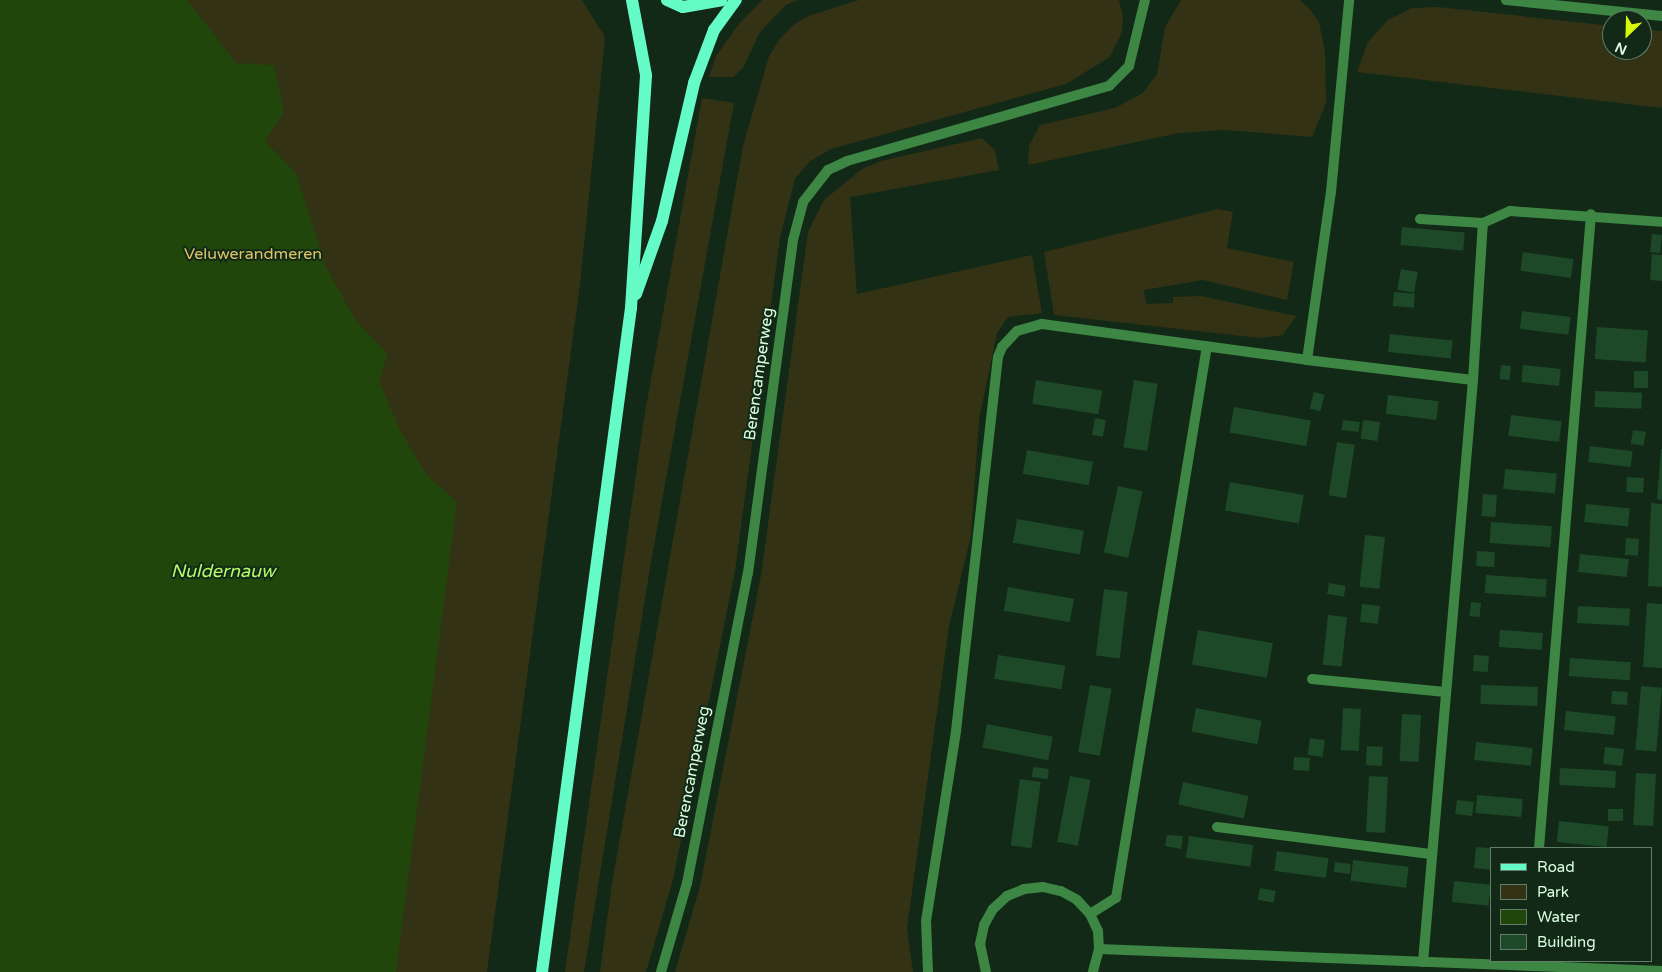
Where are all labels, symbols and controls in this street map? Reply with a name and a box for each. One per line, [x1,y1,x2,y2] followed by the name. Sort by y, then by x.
[1602,10,1652,60] north arrow
[1613,38,1630,58] text: N
[184,244,322,264] park label: Veluwerandmeren
[740,306,778,442] street label: Berencamperweg
[171,560,275,582] water label: Nuldernauw
[670,704,714,840] street label: Berencamperweg
[1490,847,1652,962] legend
[1537,858,1575,876] text: Road
[1537,883,1569,901] text: Park
[1537,908,1580,926] text: Water
[1537,933,1596,951] text: Building

